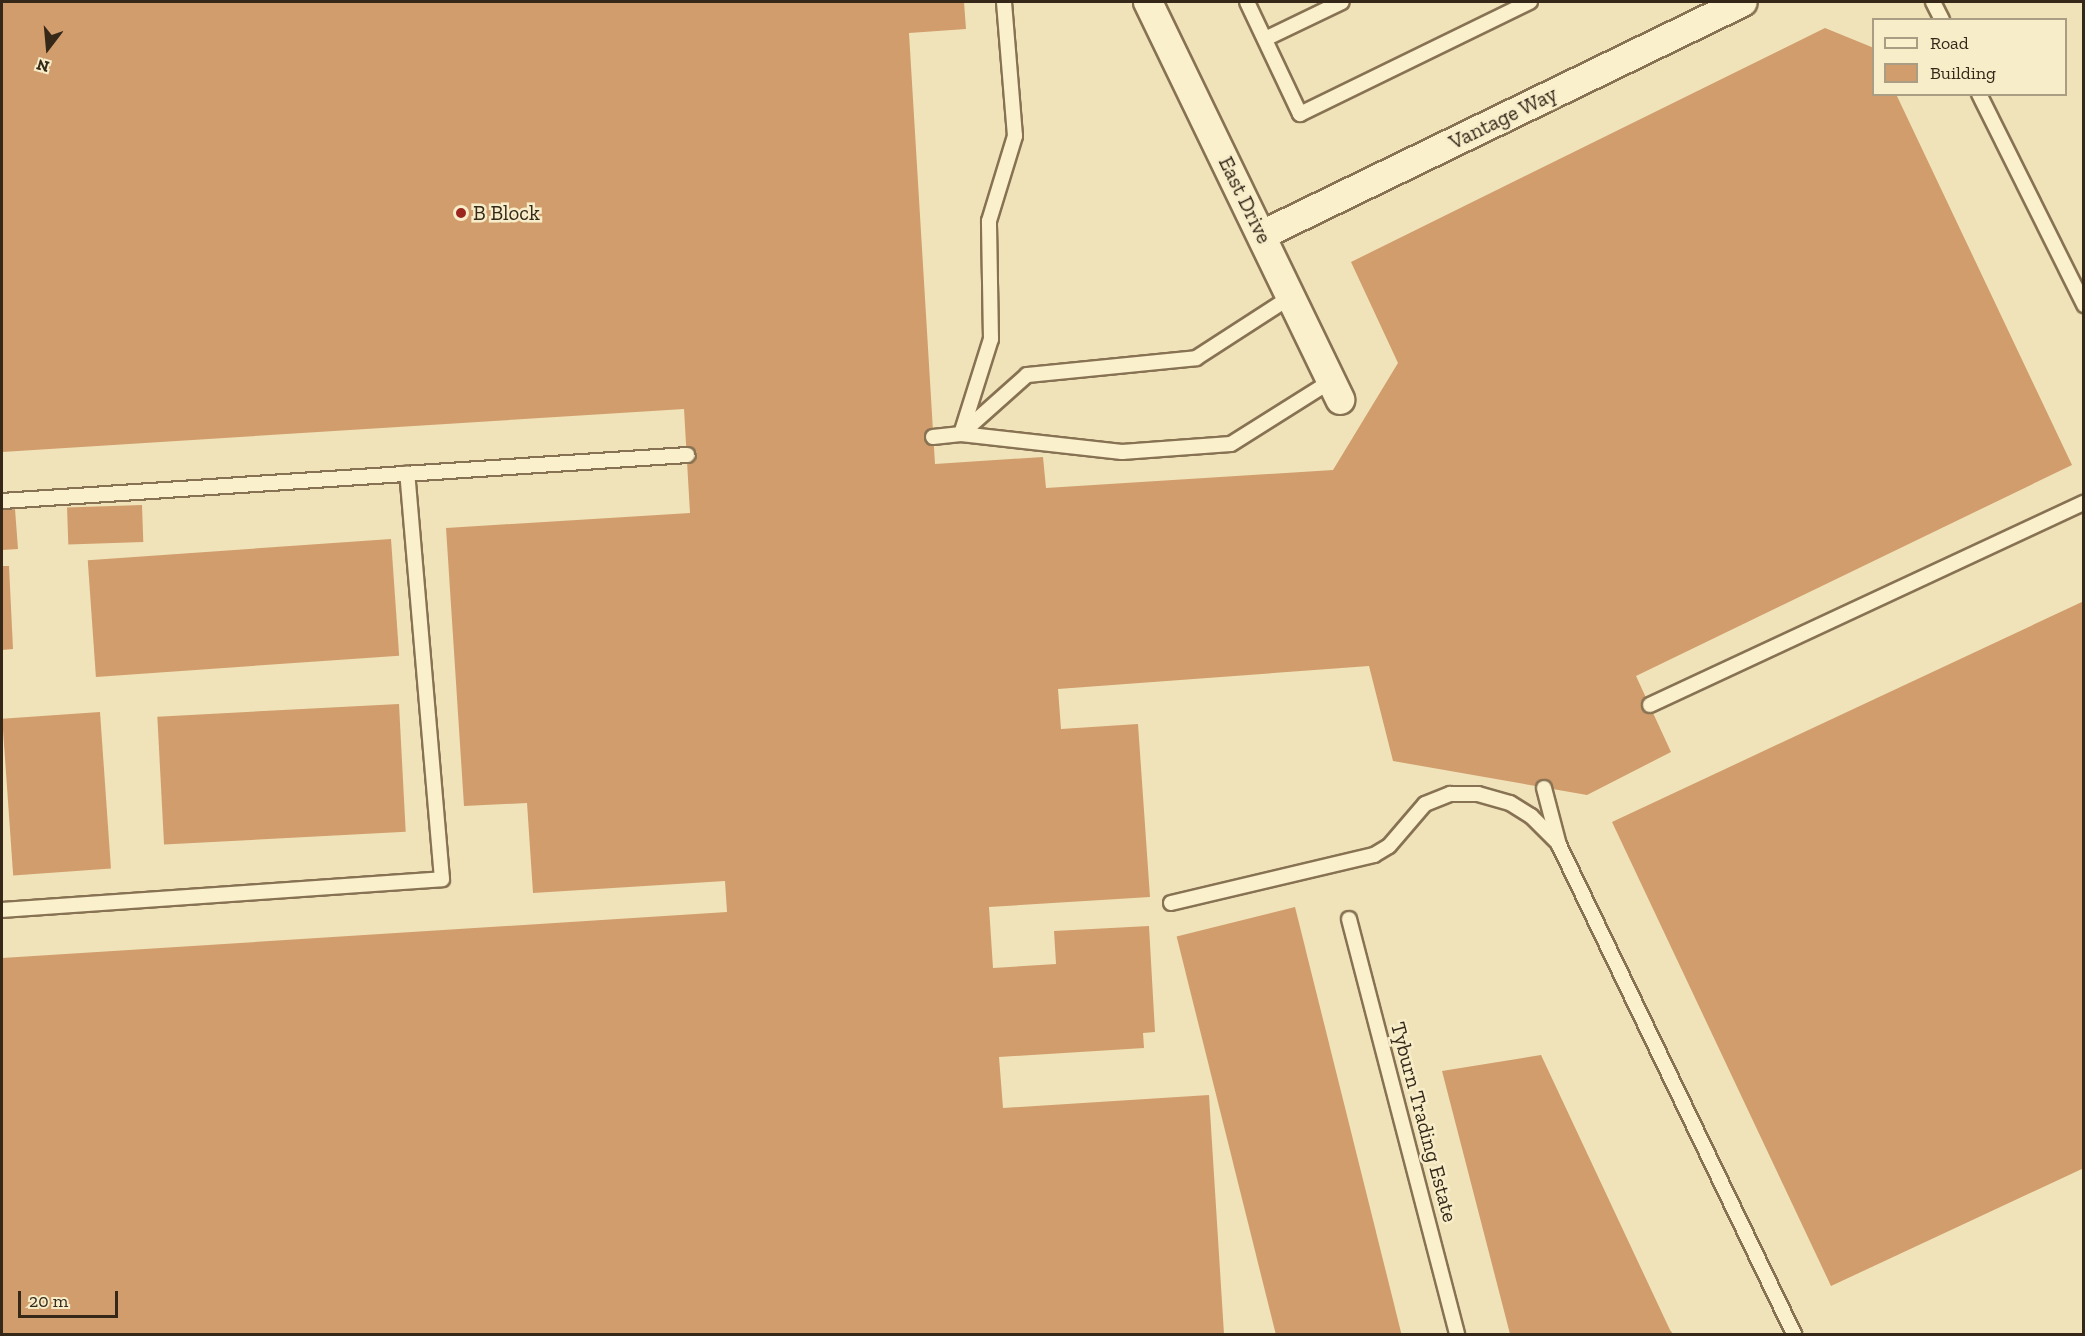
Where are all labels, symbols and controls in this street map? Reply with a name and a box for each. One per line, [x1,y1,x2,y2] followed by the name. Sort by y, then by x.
[18,18,78,78] north arrow
[1872,18,2067,96] legend
[1930,32,1969,54] text: Road
[34,55,51,77] text: N
[1930,62,1996,84] text: Building
[1445,81,1561,155] street label: Vantage Way
[1213,152,1277,248] street label: East Drive
[473,200,540,226] place label: B Block
[454,206,468,220] marker: B Block
[1385,1019,1463,1225] street label: Tyburn Trading Estate
[21,1279,122,1317] scale bar
[29,1290,68,1312] text: 20 m

